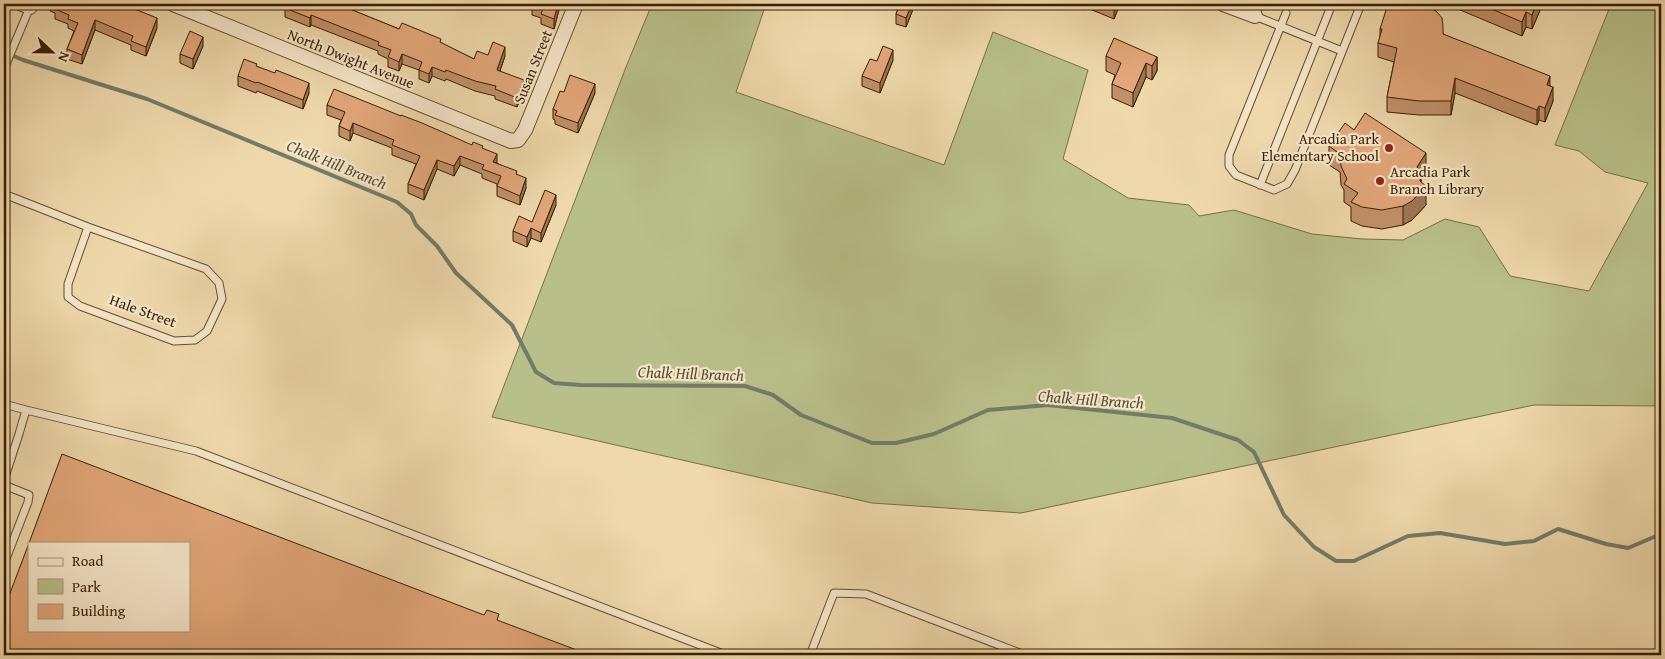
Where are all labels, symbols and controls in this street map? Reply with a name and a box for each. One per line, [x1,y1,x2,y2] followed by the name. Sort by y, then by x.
[285,23,418,94] street label: North Dwight Avenue
[508,26,557,107] street label: Susan Street
[28,28,78,78] north arrow
[53,49,75,66] text: N
[1261,128,1379,166] place label: Arcadia Park Elementary School
[283,133,391,195] water label: Chalk Hill Branch
[1383,142,1395,154] marker: Arcadia Park Elementary School
[1390,161,1485,199] place label: Arcadia Park Branch Library
[1374,175,1386,187] marker: Arcadia Park Branch Library
[107,289,180,333] street label: Hale Street
[638,359,744,387] water label: Chalk Hill Branch
[1037,383,1145,415] water label: Chalk Hill Branch
[28,542,190,632] legend
[72,550,103,571] text: Road
[72,576,101,597] text: Park
[72,600,126,621] text: Building

